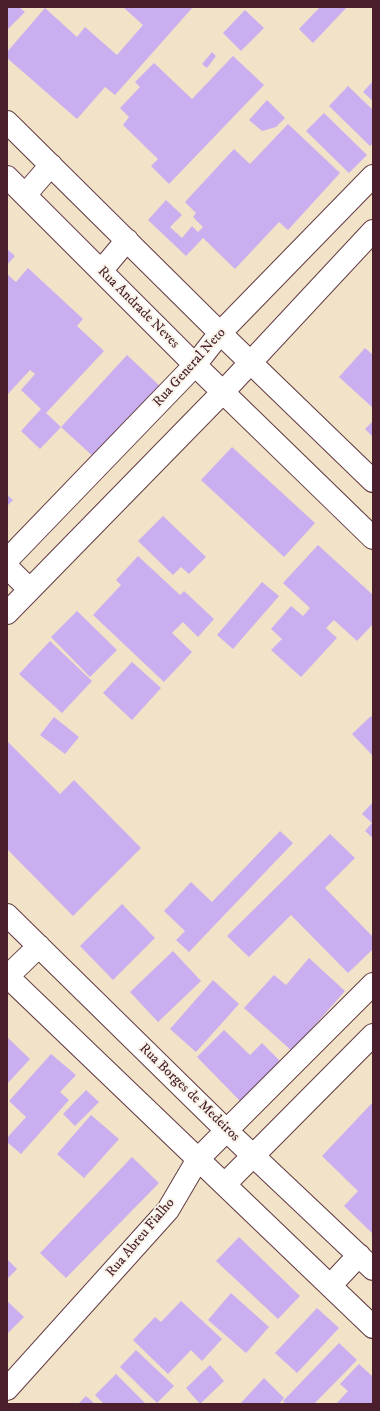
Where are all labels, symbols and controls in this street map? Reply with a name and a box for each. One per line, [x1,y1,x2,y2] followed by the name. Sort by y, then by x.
[94,264,182,352] street label: Rua Andrade Neves
[150,325,230,411] street label: Rua General Neto
[135,1041,243,1145] street label: Rua Borges de Medeiros
[103,1195,179,1281] street label: Rua Abreu Fialho

